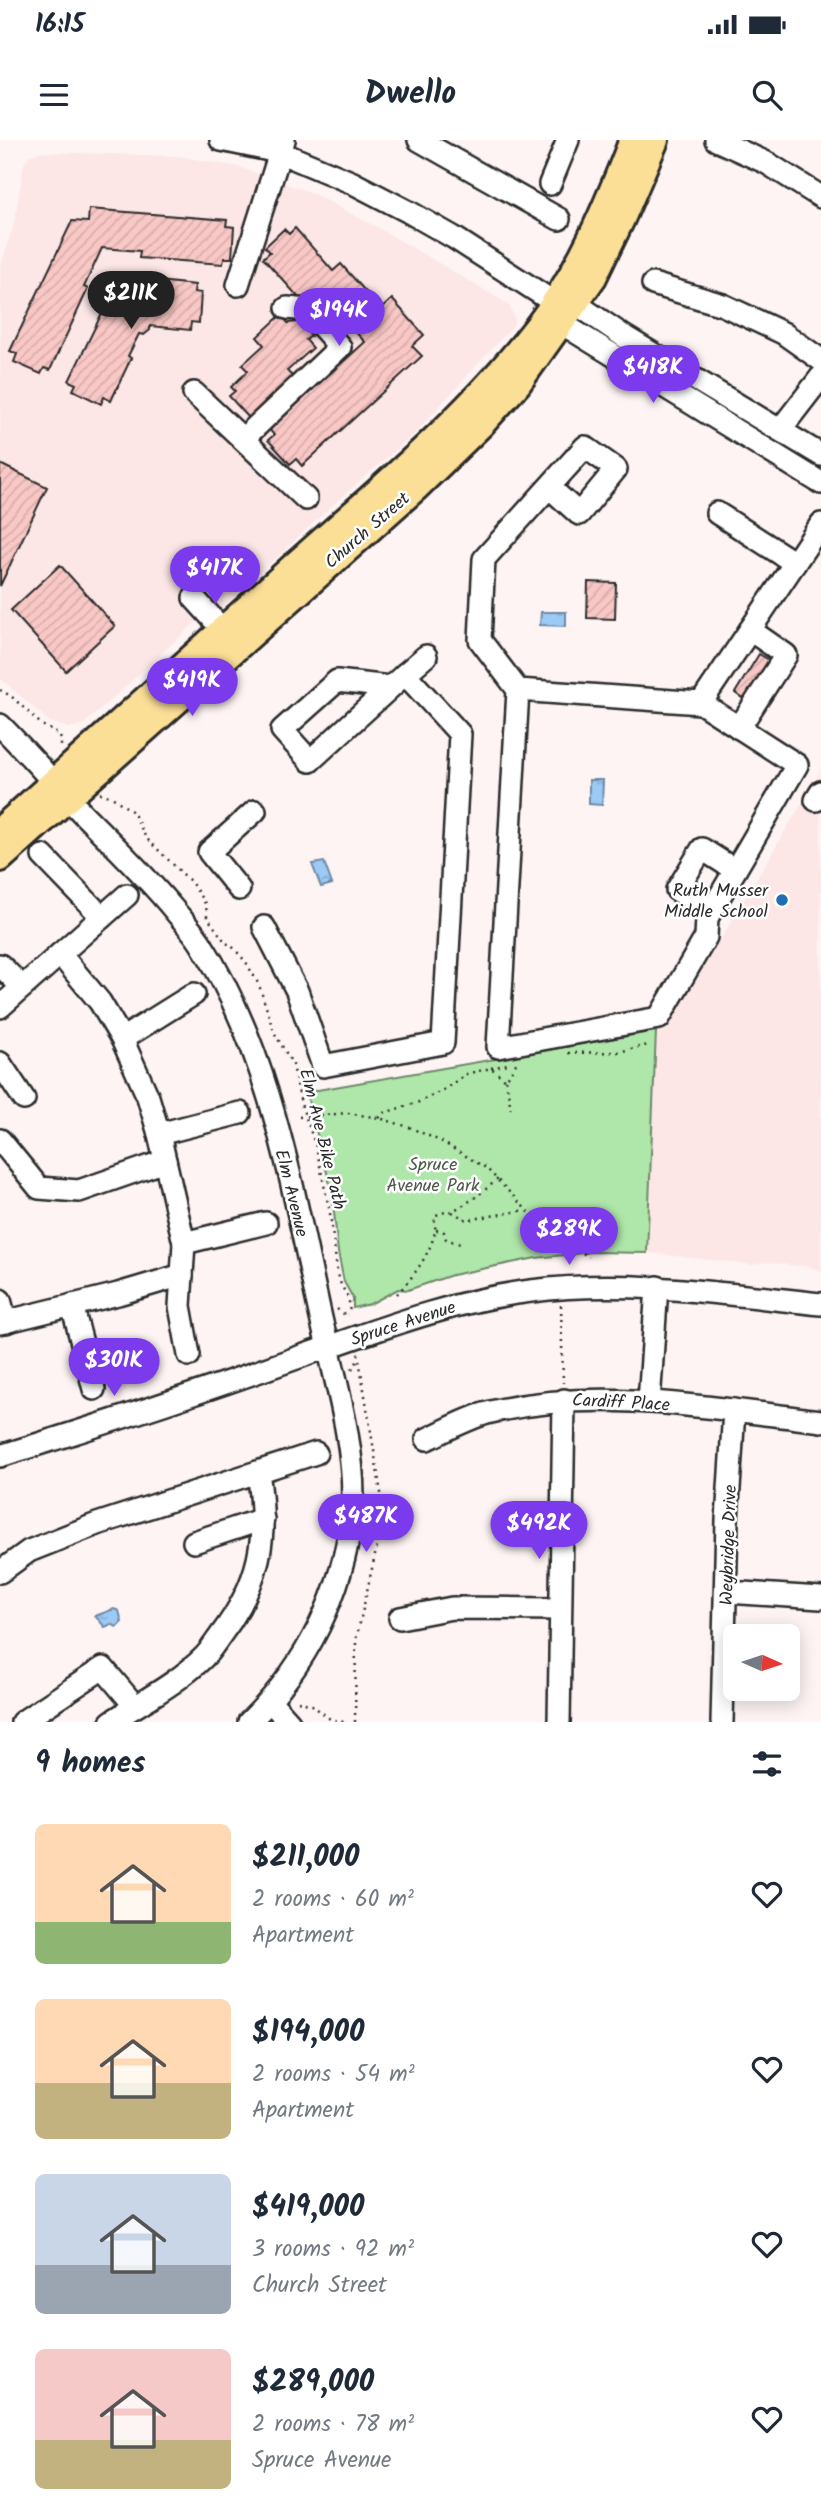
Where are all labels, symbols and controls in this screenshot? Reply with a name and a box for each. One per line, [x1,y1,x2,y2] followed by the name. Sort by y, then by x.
[35,4,84,46] text: 16:15
[365,69,456,120] text: Dwello
[35,76,73,114] icon: menu
[748,76,786,114] icon: search
[82,272,180,331] pin: $211K
[104,276,158,312] text: $211K
[290,288,388,348] pin: $194K
[310,293,368,329] text: $194K
[604,345,702,405] pin: $418K
[623,350,683,386] text: $418K
[319,485,418,577] street label: Church Street
[166,546,264,606] pin: $417K
[186,551,244,587] text: $417K
[143,658,241,718] pin: $419K
[163,663,221,699] text: $419K
[664,877,769,927] place label: Ruth Musser Middle School
[774,892,790,908] marker: Ruth Musser Middle School
[290,1066,353,1213] street label: Elm Ave Bike Path
[266,1146,315,1240] street label: Elm Avenue
[387,1151,480,1201] park label: Spruce Avenue Park
[520,1208,618,1267] pin: $289K
[536,1212,602,1248] text: $289K
[347,1294,460,1355] street label: Spruce Avenue
[65,1338,163,1398] pin: $301K
[85,1343,143,1379] text: $301K
[571,1386,671,1421] street label: Cardiff Place
[713,1484,746,1606] street label: Weybridge Drive
[317,1494,415,1554] pin: $487K
[334,1499,398,1535] text: $487K
[490,1502,588,1561] pin: $492K
[506,1506,572,1542] text: $492K
[723,1624,800,1701] north arrow
[723,1624,800,1701] map controls
[35,1740,146,1788] text: 9 homes
[748,1745,786,1783] icon: filters
[252,1834,359,1882] text: $211,000
[91,1852,175,1936] icon: home
[748,1875,786,1913] icon: heart
[252,1882,414,1918] text: 2 rooms · 60 m²
[252,1918,354,1954] text: Apartment
[252,2009,364,2057] text: $194,000
[91,2027,175,2111] icon: home
[748,2050,786,2088] icon: heart
[252,2057,415,2093] text: 2 rooms · 54 m²
[252,2093,354,2129] text: Apartment
[252,2184,364,2232] text: $419,000
[91,2202,175,2286] icon: home
[748,2225,786,2263] icon: heart
[252,2232,414,2268] text: 3 rooms · 92 m²
[252,2268,387,2304] text: Church Street
[252,2359,374,2407] text: $289,000
[91,2377,175,2461] icon: home
[748,2400,786,2438] icon: heart
[252,2407,414,2443] text: 2 rooms · 78 m²
[252,2443,391,2479] text: Spruce Avenue

